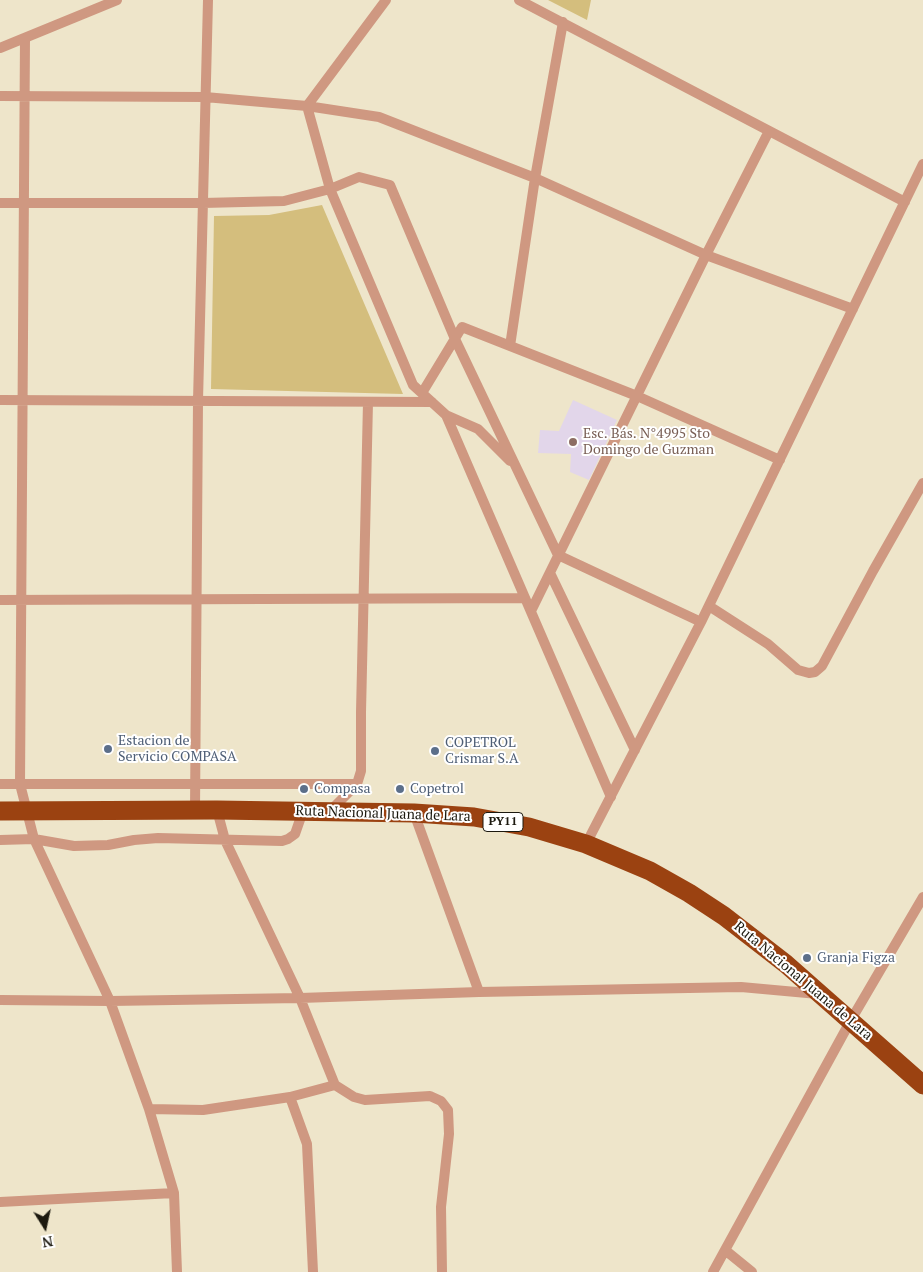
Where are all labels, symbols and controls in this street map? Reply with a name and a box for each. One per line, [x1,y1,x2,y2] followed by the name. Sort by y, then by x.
[583,426,714,458] place label: Esc. Bás. N°4995 Sto Domingo de Guzman
[567,436,579,448] marker: Esc. Bás. N°4995 Sto Domingo de Guzman
[118,733,236,766] place label: Estacion de Servicio COMPASA
[445,735,519,768] place label: COPETROL Crismar S.A
[102,743,114,755] marker: Estacion de Servicio COMPASA
[429,745,441,757] marker: COPETROL Crismar S.A
[314,781,371,797] place label: Compasa
[410,781,464,797] place label: Copetrol
[298,783,310,795] marker: Compasa
[394,783,406,795] marker: Copetrol
[295,803,471,825] street label: Ruta Nacional Juana de Lara
[483,812,523,832] road number: PY11
[730,918,876,1044] street label: Ruta Nacional Juana de Lara
[817,950,895,966] place label: Granja Figza
[801,952,813,964] marker: Granja Figza
[20,1202,70,1252] north arrow
[41,1232,55,1253] text: N

